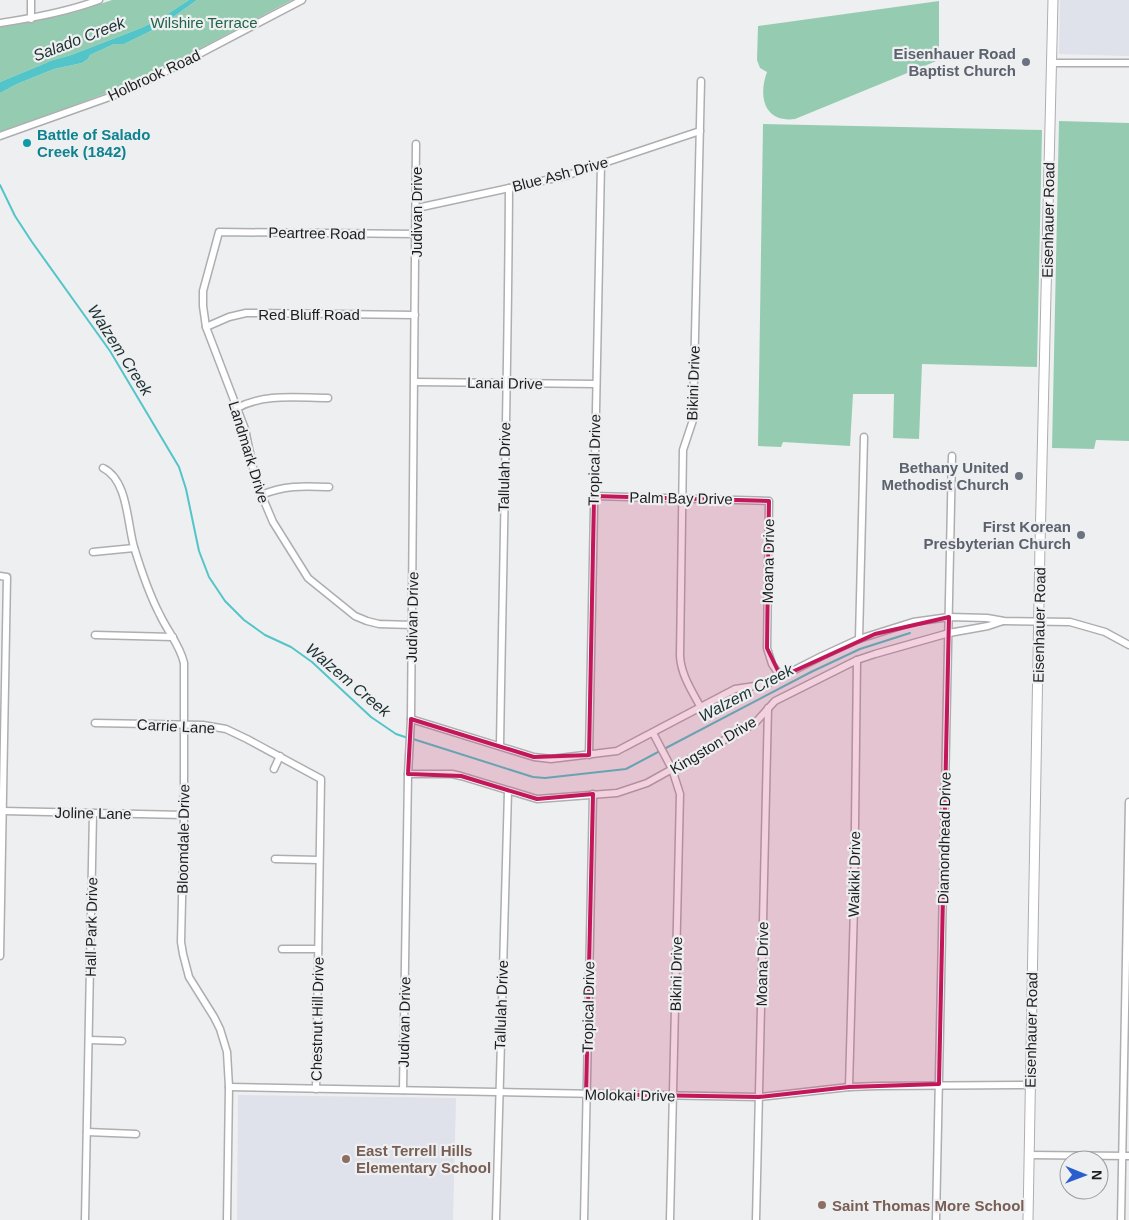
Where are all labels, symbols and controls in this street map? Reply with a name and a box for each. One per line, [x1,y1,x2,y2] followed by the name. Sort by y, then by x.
[31,13,128,64] water label: Salado Creek
[150,14,258,31] park label: Wilshire Terrace
[893,45,1016,79] place label: Eisenhauer Road Baptist Church
[105,46,203,104] street label: Holbrook Road
[1020,56,1032,68] marker: Eisenhauer Road Baptist Church
[37,126,150,160] place label: Battle of Salado Creek (1842)
[21,137,33,149] marker: Battle of Salado Creek (1842)
[510,153,610,195] street label: Blue Ash Drive
[1038,162,1058,278] street label: Eisenhauer Road
[408,167,425,257] street label: Judivan Drive
[268,224,366,242] street label: Peartree Road
[84,301,156,399] water label: Walzem Creek
[258,306,360,323] street label: Red Bluff Road
[683,345,703,421] street label: Bikini Drive
[467,374,543,392] street label: Lanai Drive
[225,399,273,505] street label: Landmark Drive
[585,414,603,506] street label: Tropical Drive
[495,422,513,512] street label: Tallulah Drive
[882,459,1009,493] place label: Bethany United Methodist Church
[1013,470,1025,482] marker: Bethany United Methodist Church
[629,489,733,507] street label: Palm Bay Drive
[759,518,777,604] street label: Moana Drive
[923,518,1071,552] place label: First Korean Presbyterian Church
[1075,529,1087,541] marker: First Korean Presbyterian Church
[1029,567,1049,683] street label: Eisenhauer Road
[403,571,421,663] street label: Judivan Drive
[302,640,394,721] water label: Walzem Creek
[696,660,797,725] water label: Walzem Creek
[667,713,759,777] street label: Kingston Drive
[136,715,216,737] street label: Carrie Lane
[934,772,954,904] street label: Diamondhead Drive
[174,784,192,894] street label: Bloomdale Drive
[54,804,132,822] street label: Joline Lane
[845,831,863,917] street label: Waikiki Drive
[82,877,100,977] street label: Hall Park Drive
[753,921,771,1007] street label: Moana Drive
[667,936,685,1012] street label: Bikini Drive
[307,957,327,1081] street label: Chestnut Hill Drive
[491,960,511,1050] street label: Tallulah Drive
[579,961,597,1053] street label: Tropical Drive
[1021,972,1041,1088] street label: Eisenhauer Road
[395,976,413,1068] street label: Judivan Drive
[584,1086,676,1104] street label: Molokai Drive
[356,1142,491,1176] place label: East Terrell Hills Elementary School
[1059,1150,1109,1200] north arrow
[340,1153,352,1165] marker: East Terrell Hills Elementary School
[1089,1170,1105,1180] text: N
[832,1197,1025,1214] place label: Saint Thomas More School
[816,1199,828,1211] marker: Saint Thomas More School

